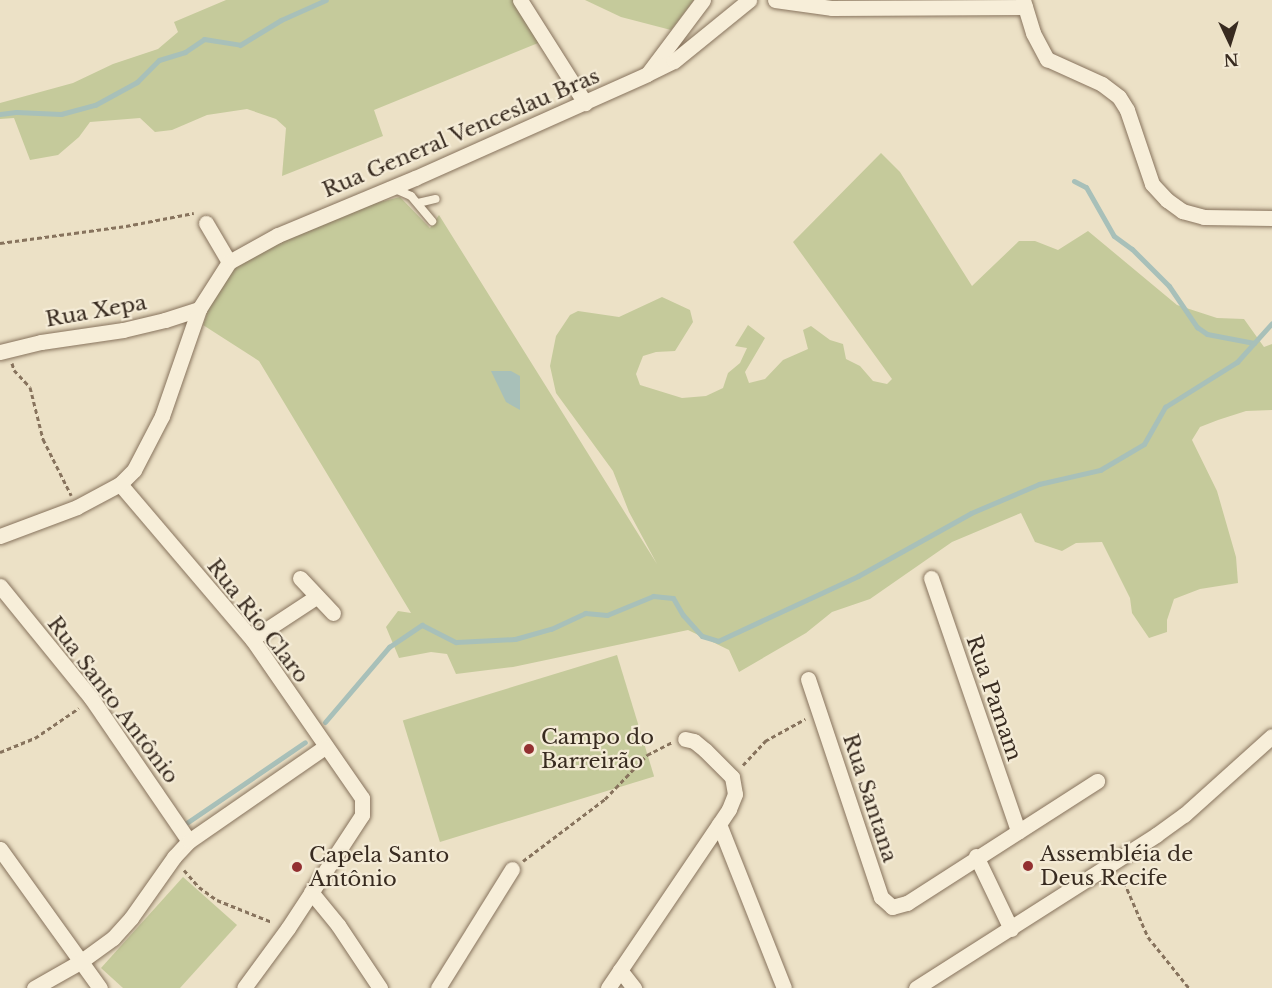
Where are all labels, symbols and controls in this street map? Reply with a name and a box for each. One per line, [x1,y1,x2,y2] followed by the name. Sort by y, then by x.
[1200,12,1260,72] north arrow
[1223,49,1239,70] text: N
[318,63,604,203] street label: Rua General Venceslau Bras
[43,290,149,332] street label: Rua Xepa
[202,554,314,688] street label: Rua Rio Claro
[42,611,184,789] street label: Rua Santo Antônio
[961,632,1027,764] street label: Rua Pamam
[541,724,654,774] place label: Campo do Barreirão
[837,731,903,865] street label: Rua Santana
[522,742,536,756] marker: Campo do Barreirão
[1040,841,1193,891] place label: Assembléia de Deus Recife
[309,842,450,892] place label: Capela Santo Antônio
[1021,859,1035,873] marker: Assembléia de Deus Recife
[290,860,304,874] marker: Capela Santo Antônio

